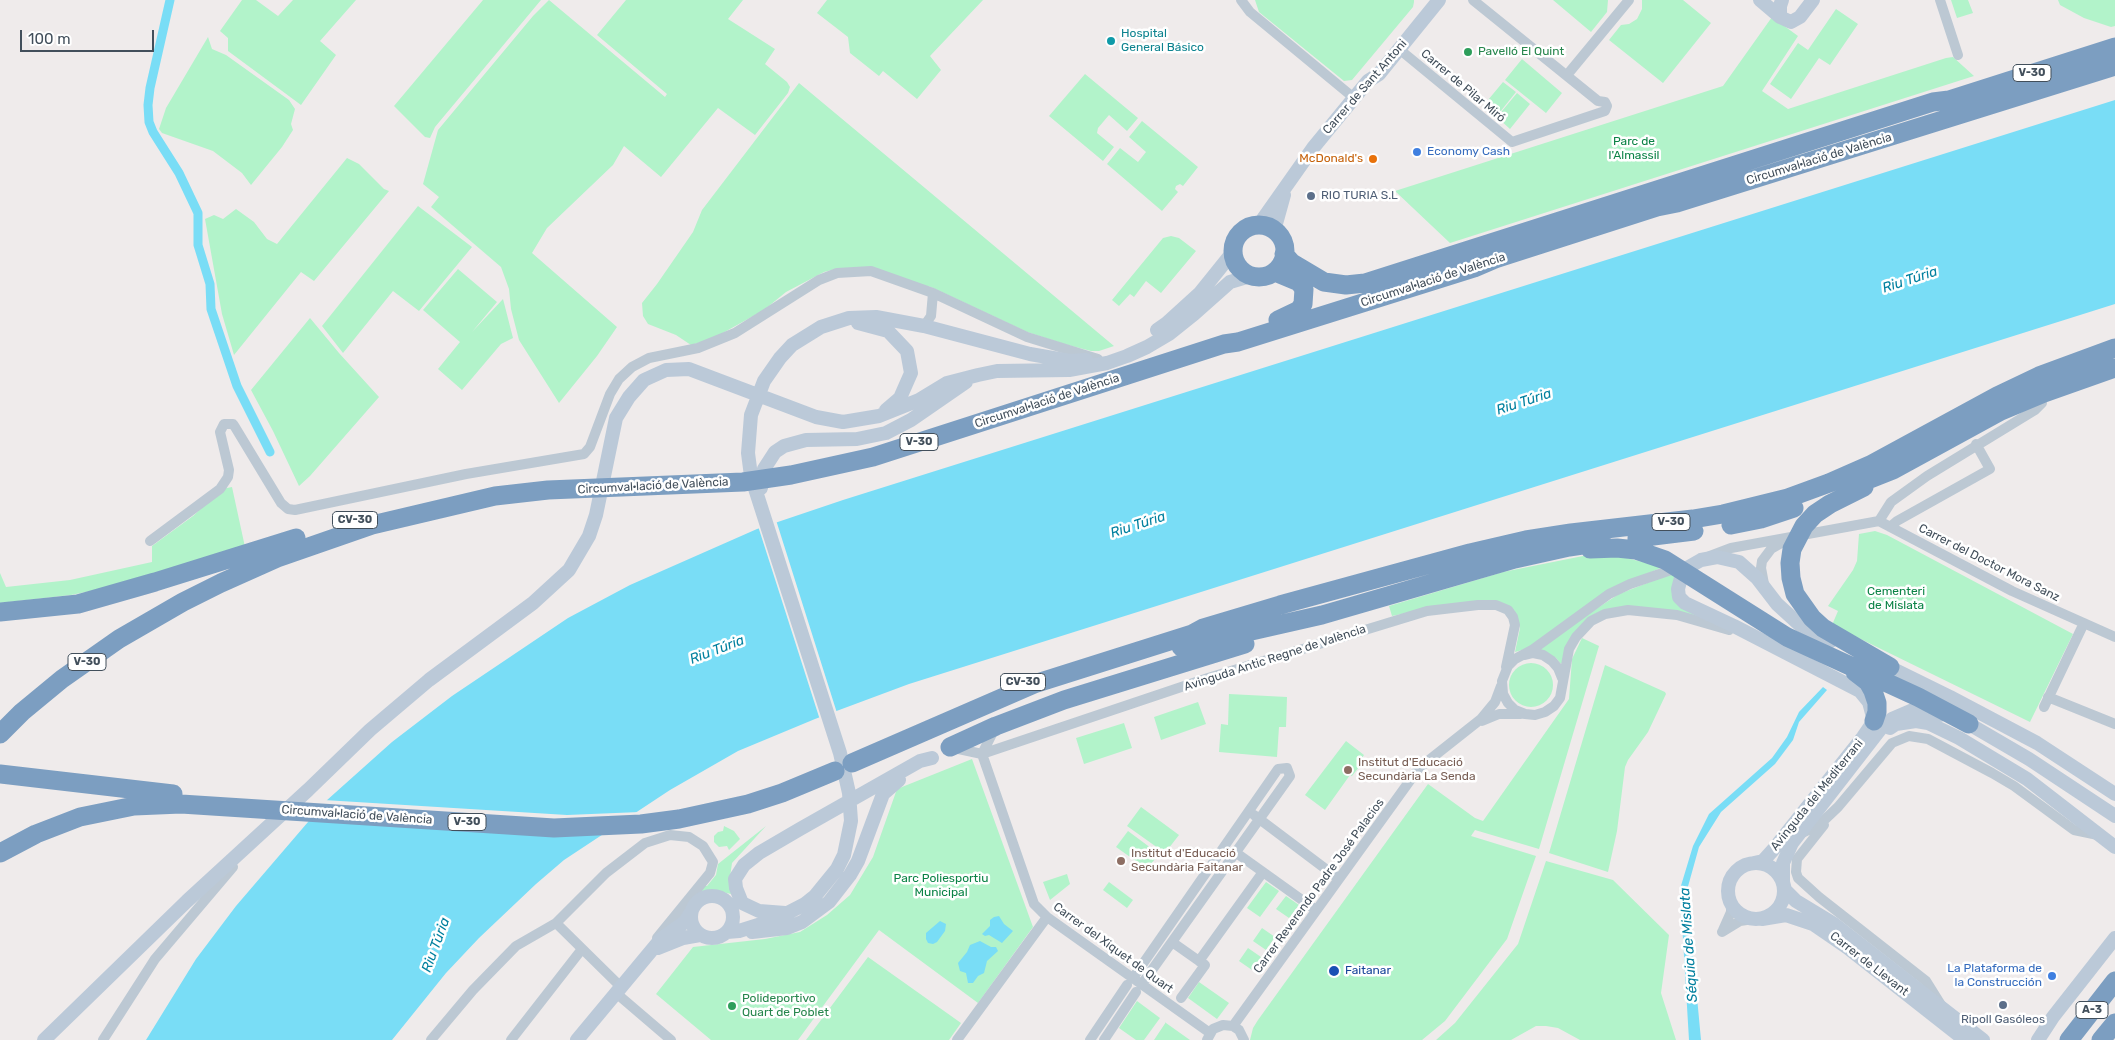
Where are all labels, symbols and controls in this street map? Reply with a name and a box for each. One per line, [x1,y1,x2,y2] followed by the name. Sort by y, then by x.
[22,20,156,52] scale bar
[1121,27,1204,55] place label: Hospital General Básico
[28,30,70,48] text: 100 m
[1105,35,1117,47] marker: Hospital General Básico
[1320,37,1410,137] street label: Carrer de Sant Antoni
[1478,45,1564,59] place label: Pavelló El Quint
[1418,46,1508,126] street label: Carrer de Pilar Miró
[1462,46,1474,58] marker: Pavelló El Quint
[2013,64,2051,82] road number: V-30
[1745,130,1893,188] street label: Circumval·lació de València
[1608,135,1660,163] park label: Parc de l'Almassil
[1427,145,1510,159] place label: Economy Cash
[1411,146,1423,158] marker: Economy Cash
[1299,152,1363,166] place label: McDonald's
[1367,153,1379,165] marker: McDonald's
[1321,189,1398,203] place label: RIO TURIA S.L
[1305,190,1317,202] marker: RIO TURIA S.L
[1359,250,1507,310] street label: Circumval·lació de València
[1880,263,1940,297] water label: Riu Túria
[973,371,1121,431] street label: Circumval·lació de València
[1494,385,1554,419] water label: Riu Túria
[900,434,938,451] road number: V-30
[577,475,729,497] street label: Circumval·lació de València
[1108,508,1168,542] water label: Riu Túria
[332,512,378,528] road number: CV-30
[1652,514,1690,530] road number: V-30
[1916,521,2062,605] street label: Carrer del Doctor Mora Sanz
[1867,585,1925,613] park label: Cementeri de Mislata
[1182,622,1368,694] street label: Avinguda Antic Regne de València
[687,632,747,668] water label: Riu Túria
[68,654,106,670] road number: V-30
[1000,674,1046,690] road number: CV-30
[1768,737,1866,853] street label: Avinguda del Mediterrani
[1358,756,1476,784] place label: Institut d'Educació Secundària La Senda
[1342,764,1354,776] marker: Institut d'Educació Secundària La Senda
[1251,796,1387,976] street label: Carrer Reverendo Padre José Palacios
[281,803,433,827] street label: Circumval·lació de València
[448,814,486,830] road number: V-30
[1131,847,1243,875] place label: Institut d'Educació Secundària Faitanar
[1115,855,1127,867] marker: Institut d'Educació Secundària Faitanar
[894,872,988,900] park label: Parc Poliesportiu Municipal
[1677,887,1701,1003] water label: Séquia de Mislata
[1050,900,1176,996] street label: Carrer del Xiquet de Quart
[418,915,454,975] water label: Riu Túria
[1827,929,1911,999] street label: Carrer de Llevant
[1947,962,2042,990] place label: La Plataforma de la Construcción
[1327,964,1341,978] marker: Faitanar
[1345,964,1391,978] place label: Faitanar
[2046,970,2058,982] marker: La Plataforma de la Construcción
[742,992,829,1020] place label: Polideportivo Quart de Poblet
[1997,999,2009,1011] marker: Ripoll Gasóleos
[726,1000,738,1012] marker: Polideportivo Quart de Poblet
[2076,1002,2108,1018] road number: A-3
[1961,1013,2045,1027] place label: Ripoll Gasóleos

